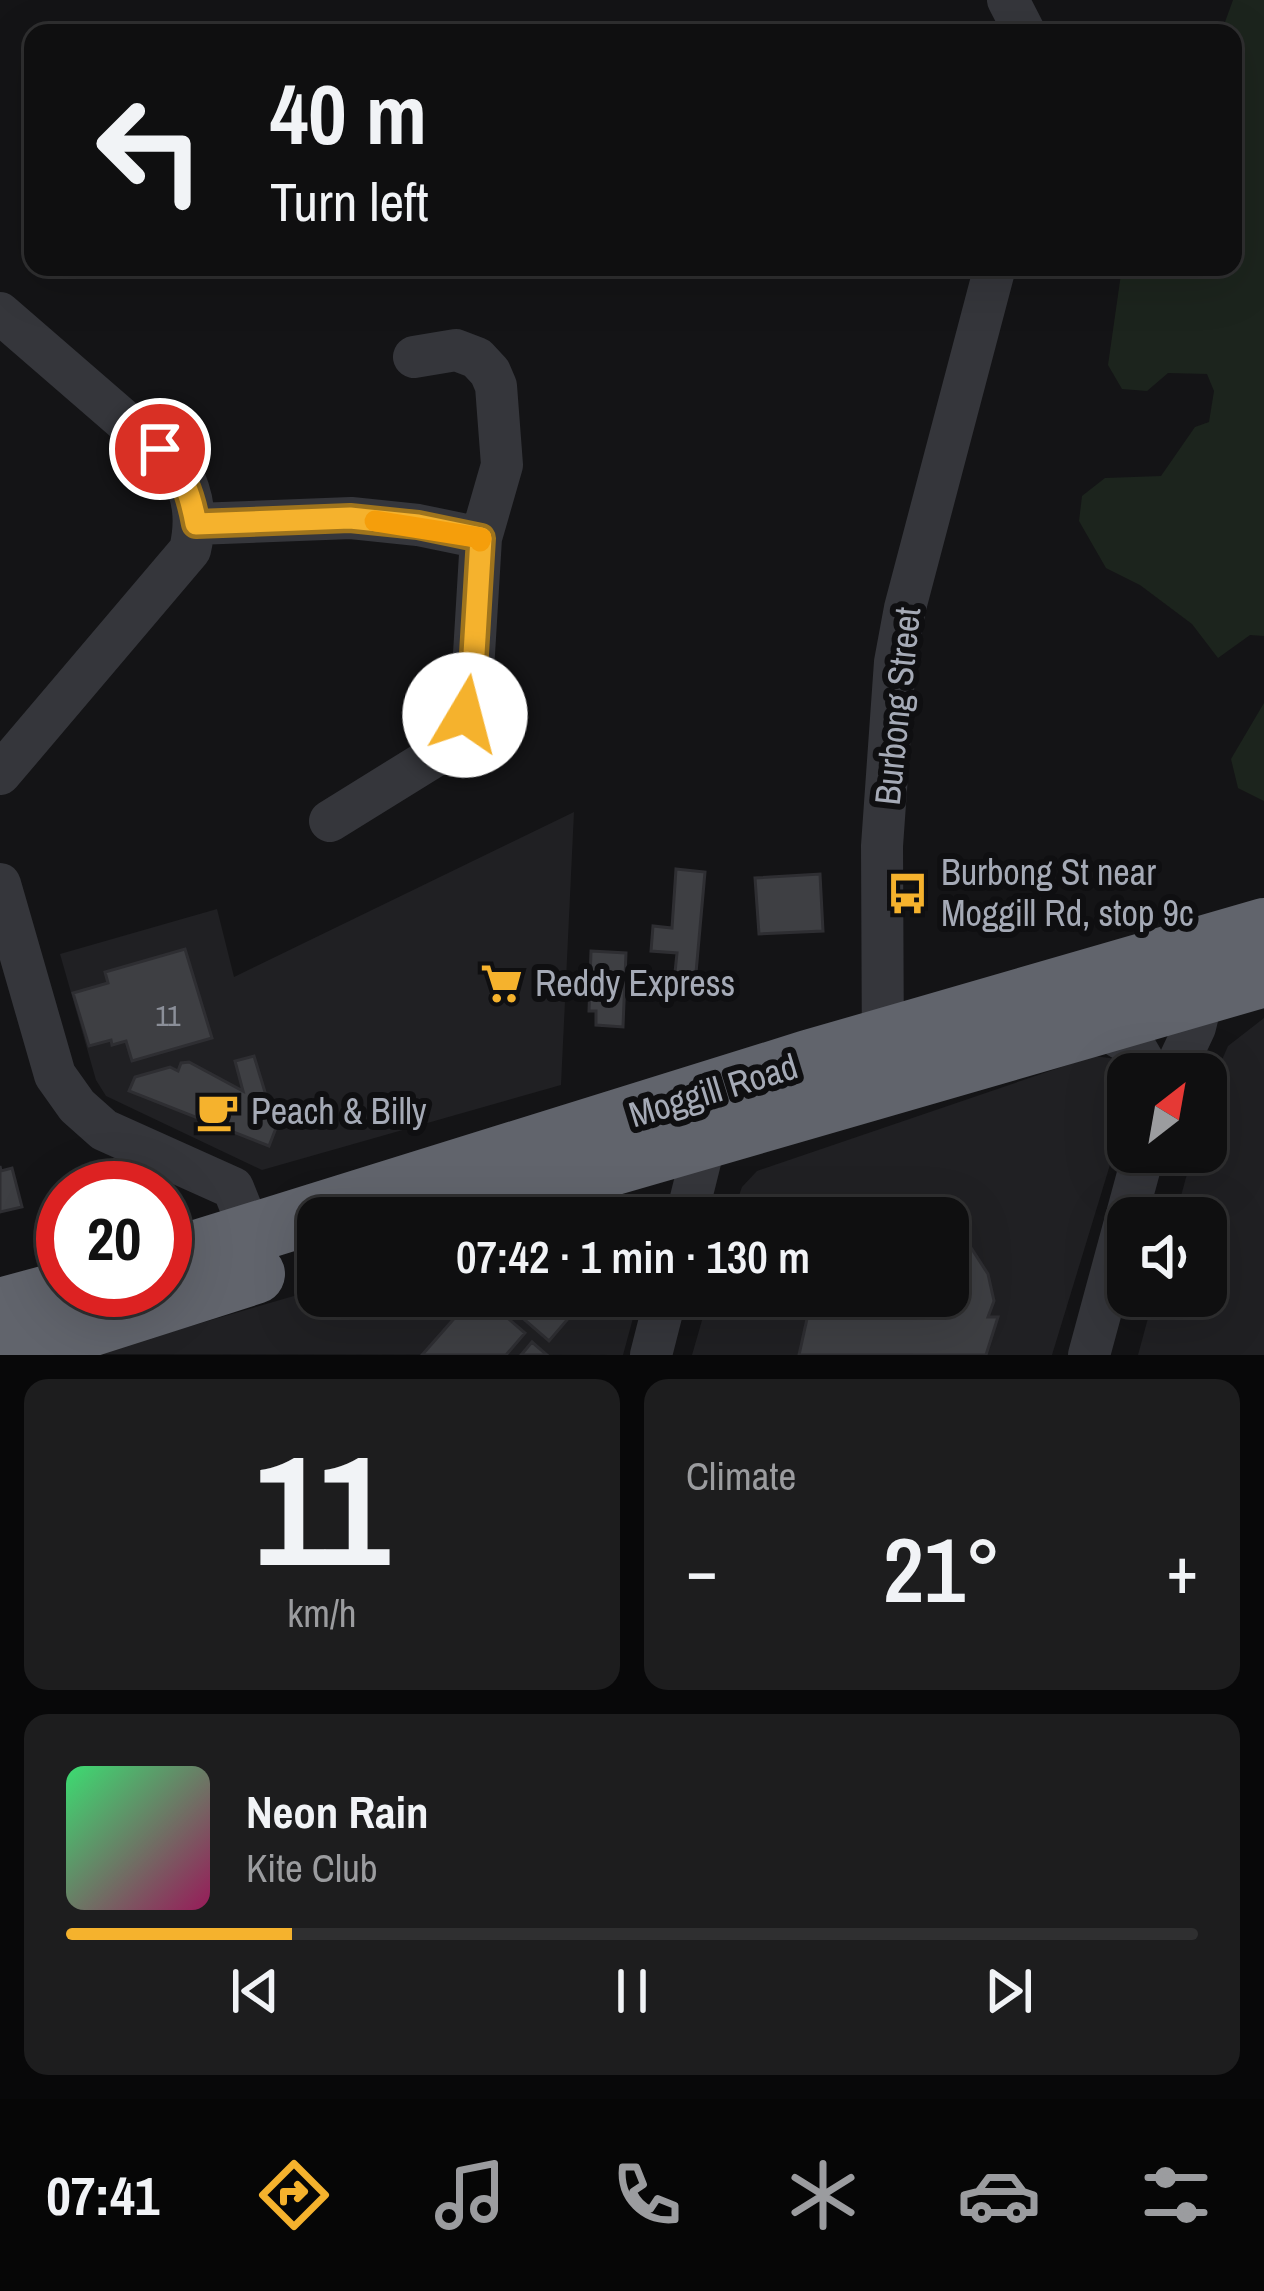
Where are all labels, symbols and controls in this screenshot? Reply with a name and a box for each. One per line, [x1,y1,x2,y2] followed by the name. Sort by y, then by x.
[270,57,427,170] text: 40 m
[72,72,228,228] icon: left
[270,165,429,238] text: Turn left
[109,398,211,500] pin
[127,416,193,482] icon: arrive
[863,605,931,807] street label: Burbong Street
[402,652,528,778] position arrow
[941,848,1194,937] place label: Burbong St near Moggill Rd, stop 9c
[884,870,930,916] bus stop icon: Burbong St near Moggill Rd, stop 9c
[535,959,735,1007] place label: Reddy Express
[478,960,524,1006] supermarket icon: Reddy Express
[155,995,181,1035] house number: 11
[623,1042,803,1138] street label: Moggill Road
[1107,1053,1227,1173] north arrow
[1107,1053,1227,1317] map controls
[251,1087,427,1135] place label: Peach & Billy
[194,1088,240,1134] cafe icon: Peach & Billy
[36,1161,192,1317] speed limit sign: 20
[1107,1197,1227,1317] button: sound
[456,1226,810,1287] text: 07:42 · 1 min · 130 m
[254,1404,390,1614] text: 11
[686,1450,796,1502] text: Climate
[883,1509,1001,1630] text: 21°
[686,1525,718,1614] text: −
[1166,1525,1198,1614] text: +
[287,1587,357,1639] text: km/h
[246,1781,428,1842] text: Neon Rain
[246,1842,378,1894] text: Kite Club
[222,1958,288,2024] icon: previous
[599,1958,665,2024] icon: pause
[976,1958,1042,2024] icon: next
[252,2153,336,2237] icon: directions
[428,2153,512,2237] icon: music
[605,2153,689,2237] icon: phone
[781,2153,865,2237] icon: climate
[957,2153,1041,2237] icon: car
[1134,2153,1218,2237] icon: filters
[46,2159,159,2232] text: 07:41

